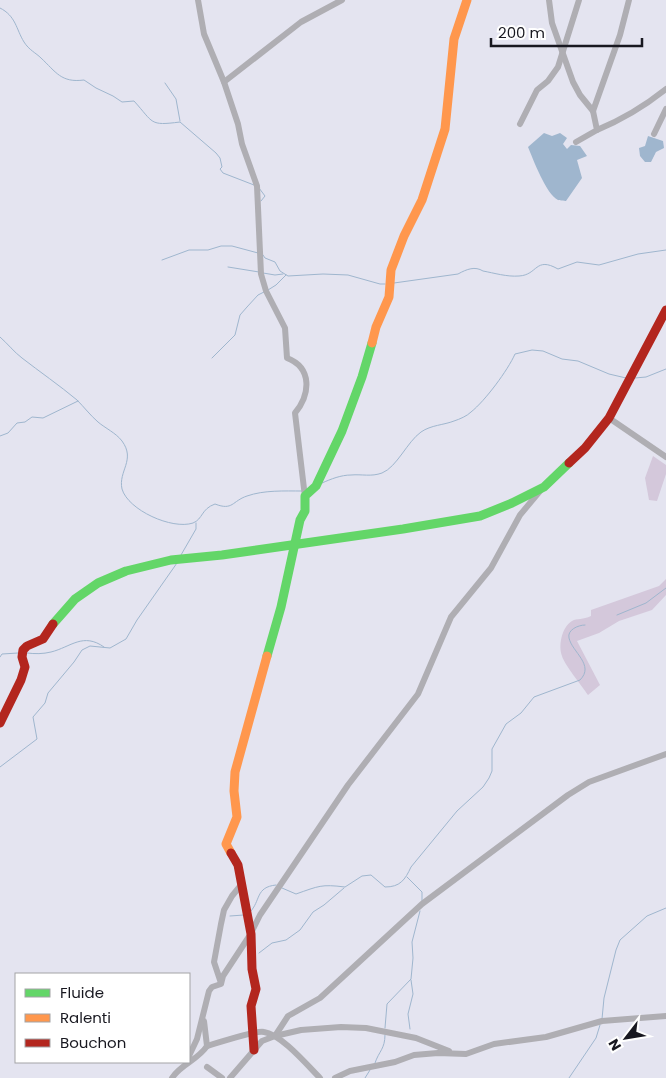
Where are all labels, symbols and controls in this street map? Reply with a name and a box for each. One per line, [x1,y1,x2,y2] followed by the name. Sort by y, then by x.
[491,15,642,47] scale bar
[498,22,545,43] text: 200 m
[15,973,190,1063] legend
[60,982,104,1003] text: Fluide
[60,1007,111,1028] text: Ralenti
[601,1013,651,1063] north arrow
[60,1032,126,1053] text: Bouchon
[604,1035,626,1054] text: N

